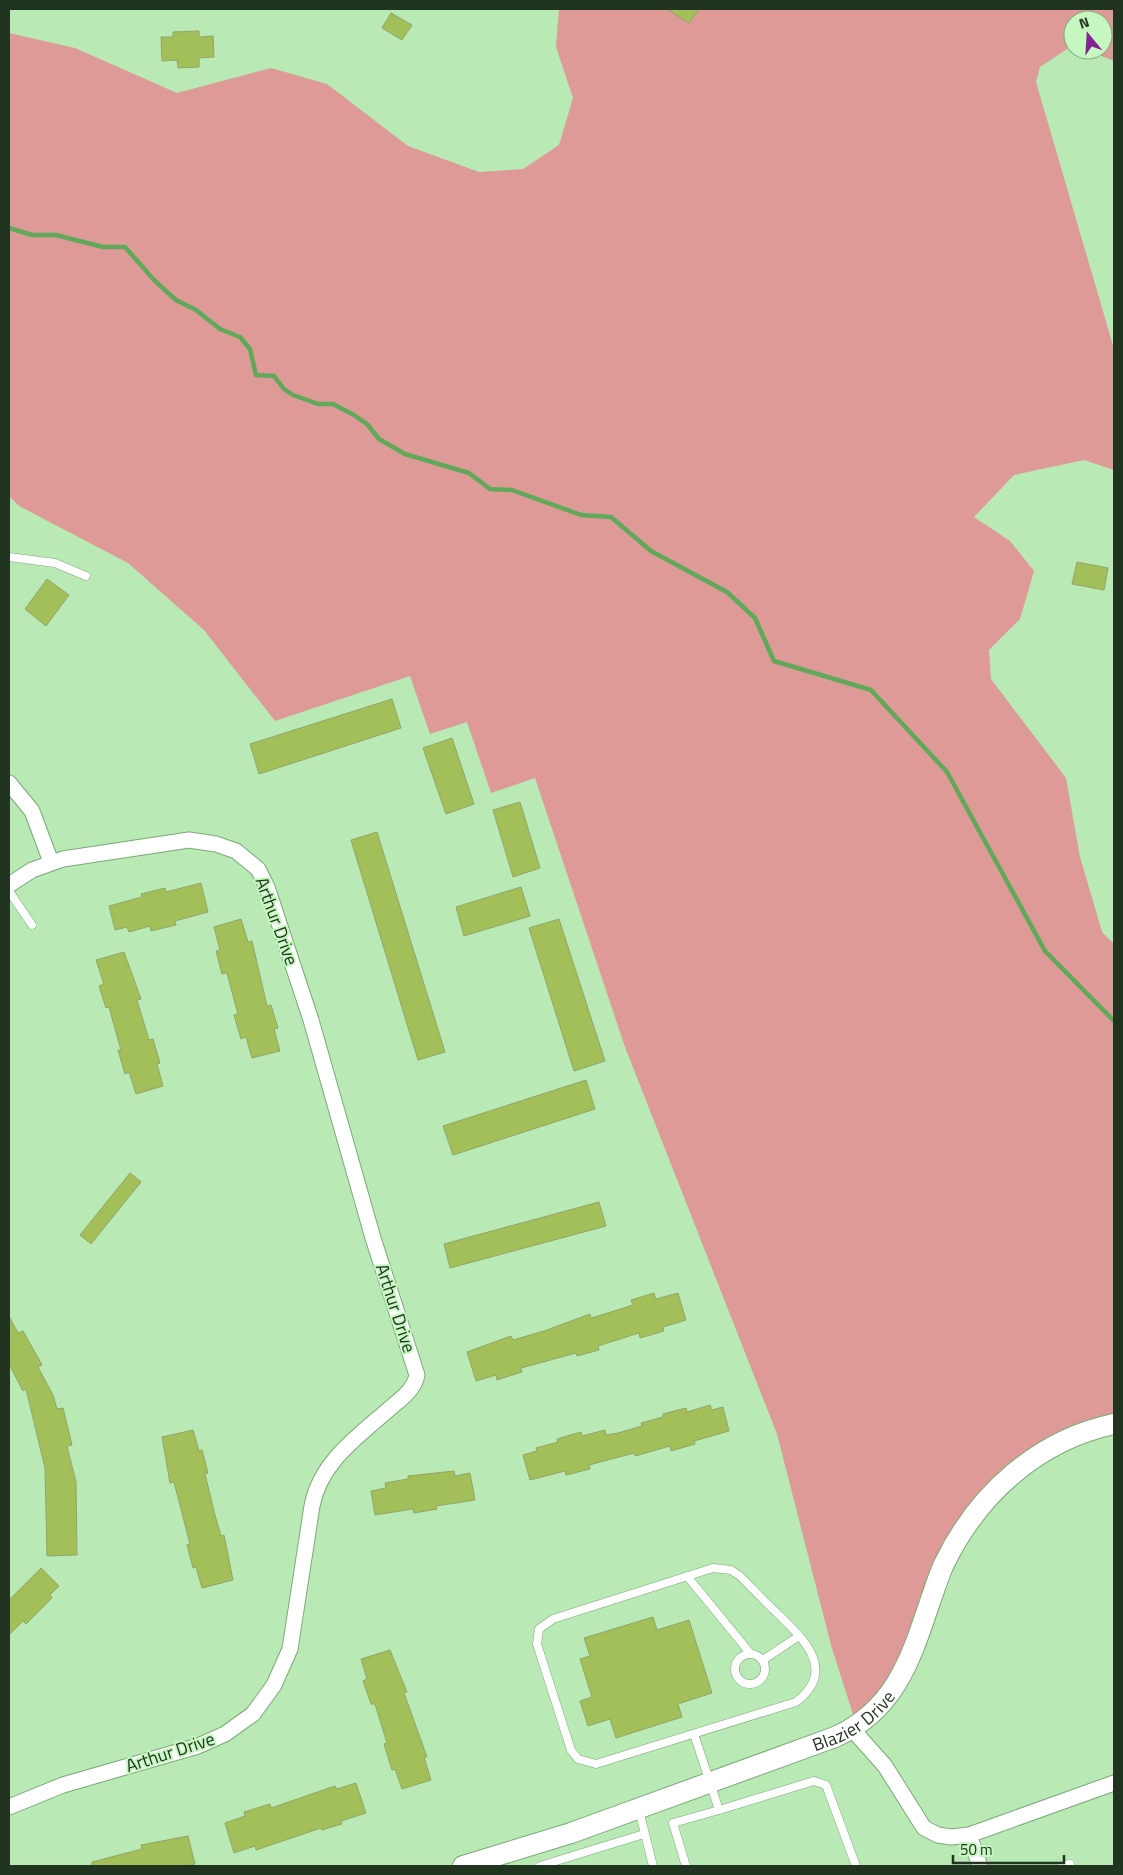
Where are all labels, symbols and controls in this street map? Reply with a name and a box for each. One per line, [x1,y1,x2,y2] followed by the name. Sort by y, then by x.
[1063,10,1113,60] north arrow
[1076,11,1092,34] text: N
[249,873,305,969] street label: Arthur Drive
[369,1260,423,1356] street label: Arthur Drive
[808,1684,901,1758] street label: Blazier Drive
[122,1725,218,1779] street label: Arthur Drive
[953,1832,1064,1864] scale bar
[960,1838,993,1861] text: 50 m

